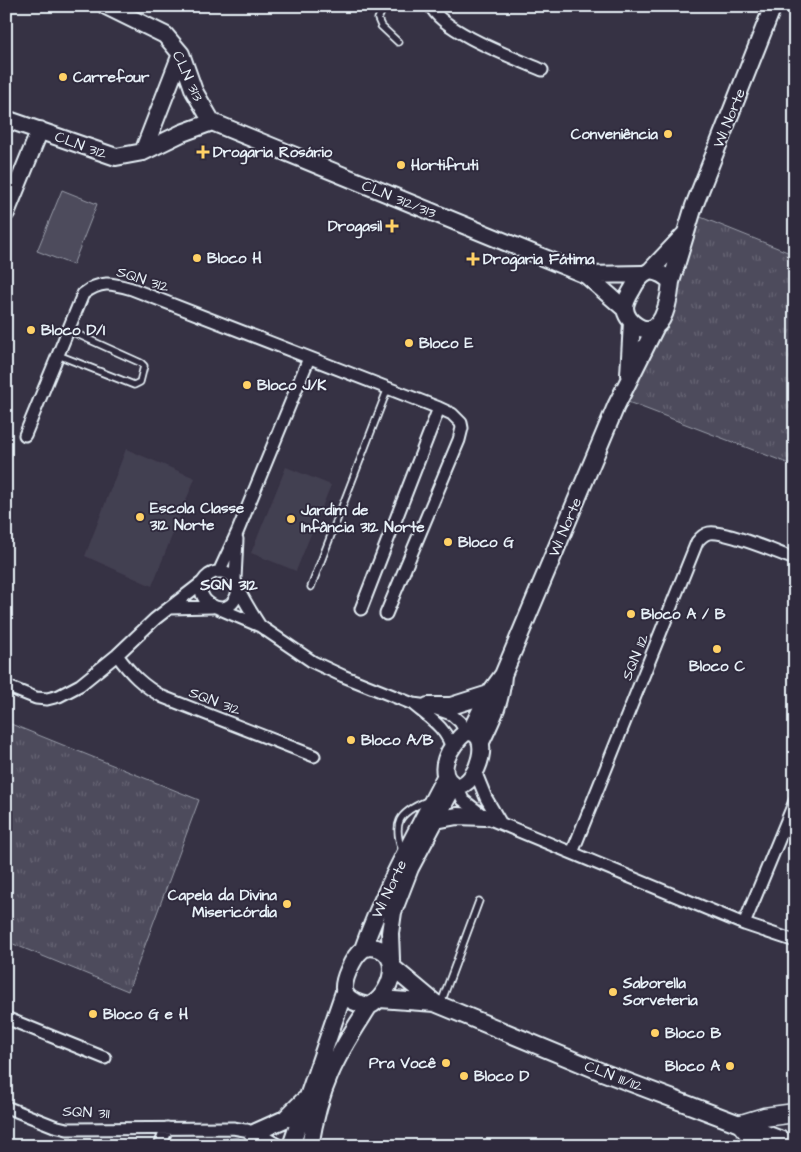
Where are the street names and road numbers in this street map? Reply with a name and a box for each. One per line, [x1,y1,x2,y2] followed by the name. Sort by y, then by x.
[167,47,209,105] street label: CLN 313
[708,85,751,151] street label: W1 Norte
[52,126,110,165] street label: CLN 312
[358,175,440,224] street label: CLN 312/313
[114,261,172,298] street label: SQN 312
[544,494,587,560] street label: W1 Norte
[617,631,654,683] street label: SQN 112
[186,682,244,721] street label: SQN 312
[367,857,412,922] street label: W1 Norte
[581,1056,647,1097] street label: CLN 111/112
[62,1101,110,1124] street label: SQN 311

